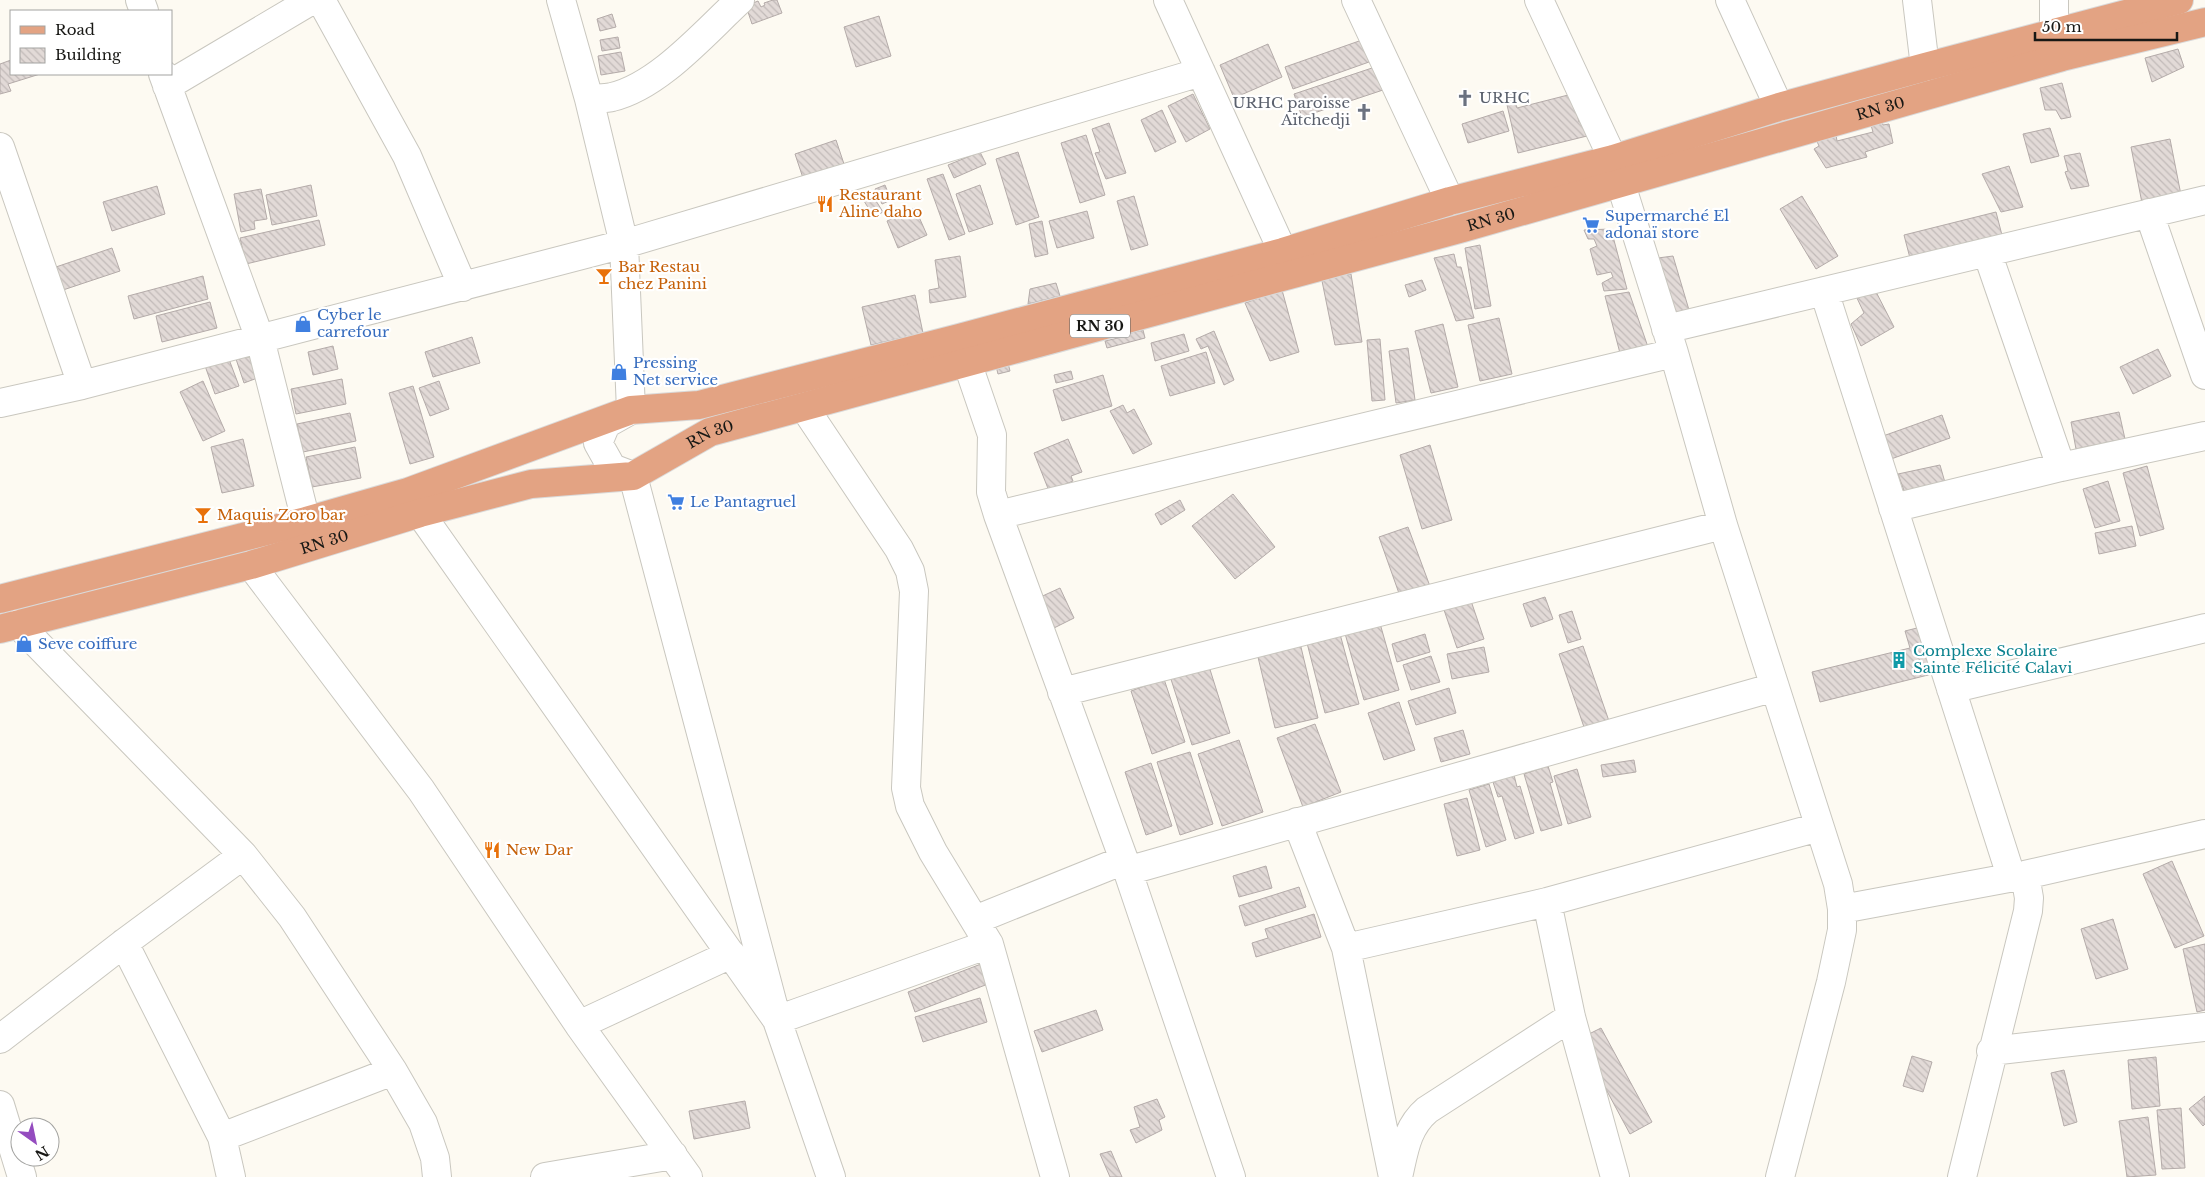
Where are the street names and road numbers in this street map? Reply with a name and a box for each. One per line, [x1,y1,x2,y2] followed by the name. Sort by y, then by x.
[1854,92,1907,124] street label: RN 30
[1465,204,1517,235] street label: RN 30
[1070,314,1130,338] road number: RN 30
[683,416,736,452] street label: RN 30
[298,526,351,558] street label: RN 30

